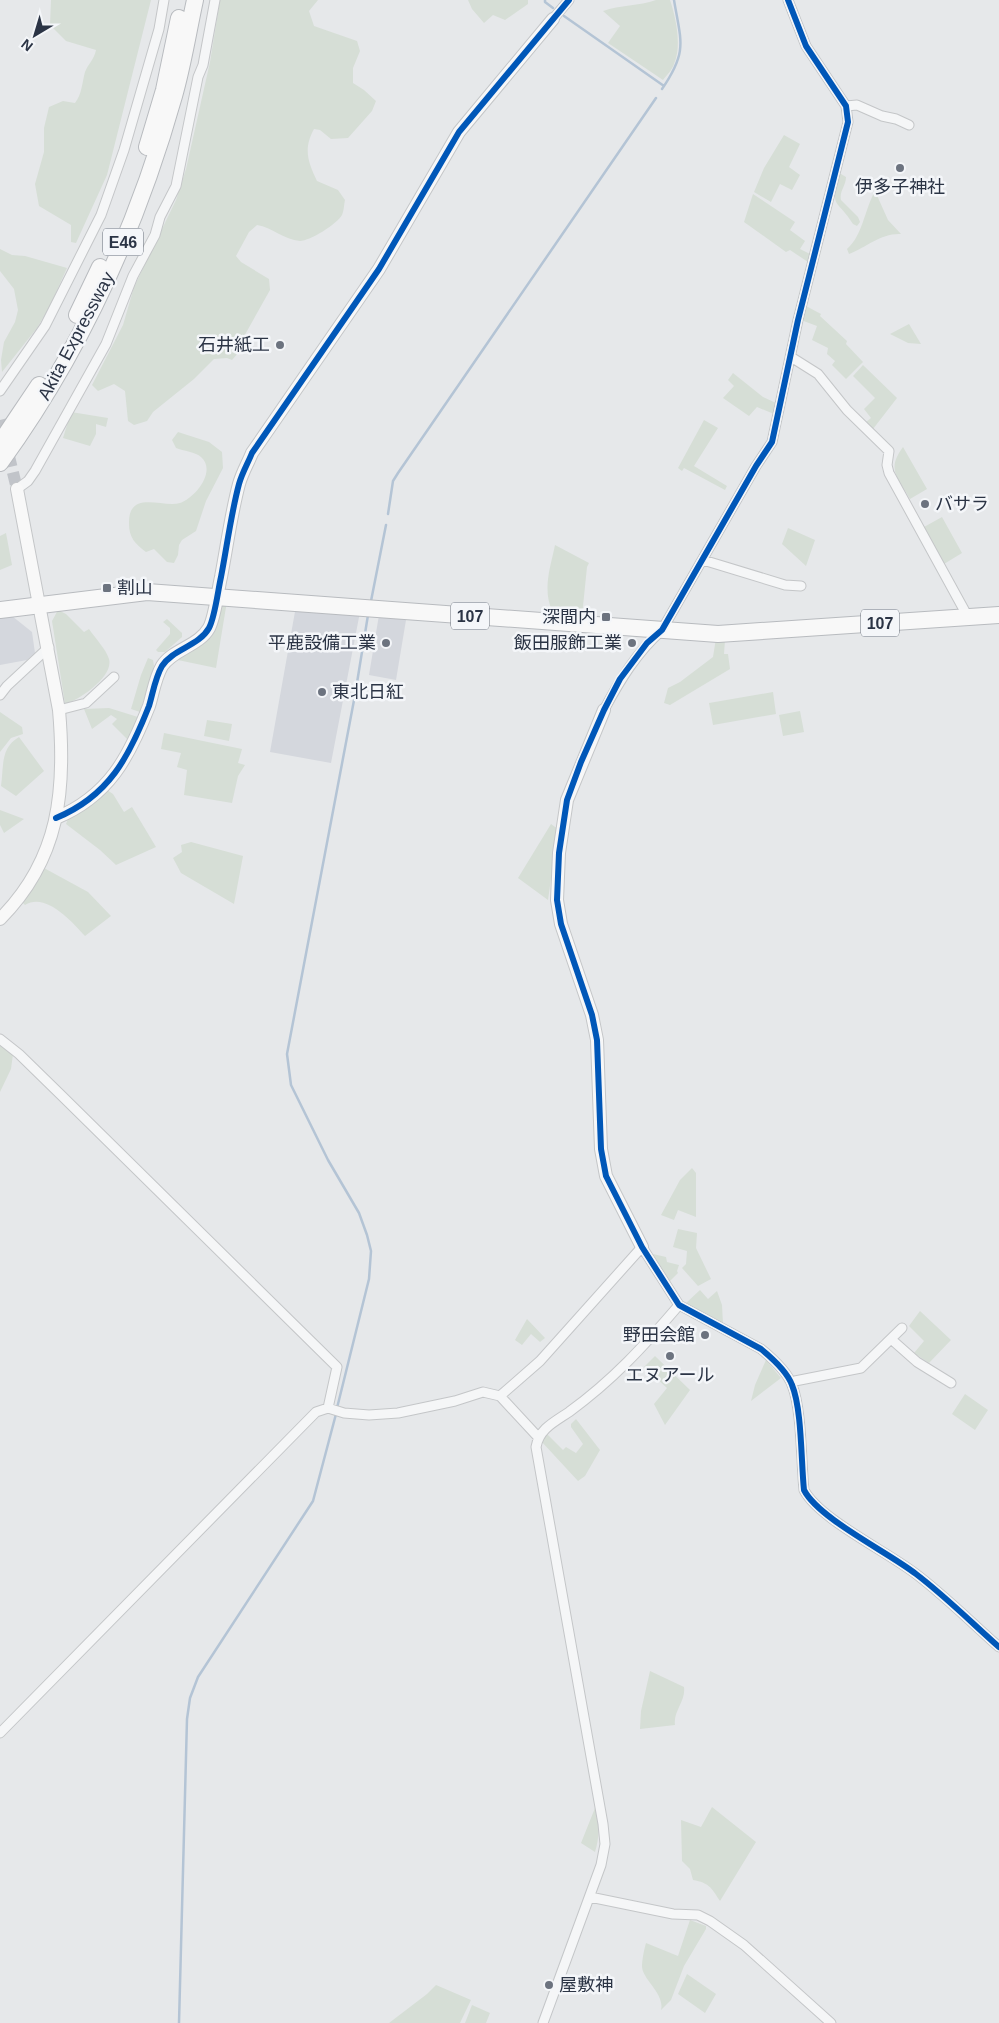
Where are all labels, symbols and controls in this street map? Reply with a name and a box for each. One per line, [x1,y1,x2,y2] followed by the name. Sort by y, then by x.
[10,10,60,60] north arrow
[18,36,36,55] text: N
[894,162,906,174] marker: 伊多子神社
[855,177,945,197] place label: 伊多子神社
[103,228,143,256] road number: E46
[34,269,118,403] street label: Akita Expressway
[198,335,270,355] place label: 石井紙工
[274,339,286,351] marker: 石井紙工
[935,494,989,514] place label: バサラ
[919,498,931,510] marker: バサラ
[117,578,153,598] place label: 割山
[101,582,113,594] marker: 割山
[451,602,489,630] road number: 107
[542,607,596,627] place label: 深間内
[861,610,899,636] road number: 107
[600,611,612,623] marker: 深間内
[268,633,376,653] place label: 平鹿設備工業
[514,633,622,653] place label: 飯田服飾工業
[380,637,392,649] marker: 平鹿設備工業
[626,637,638,649] marker: 飯田服飾工業
[332,682,404,702] place label: 東北日紅
[316,686,328,698] marker: 東北日紅
[623,1325,695,1345] place label: 野田会館
[699,1329,711,1341] marker: 野田会館
[664,1350,676,1362] marker: エヌアール
[626,1365,714,1385] place label: エヌアール
[559,1975,613,1995] place label: 屋敷神
[543,1979,555,1991] marker: 屋敷神

